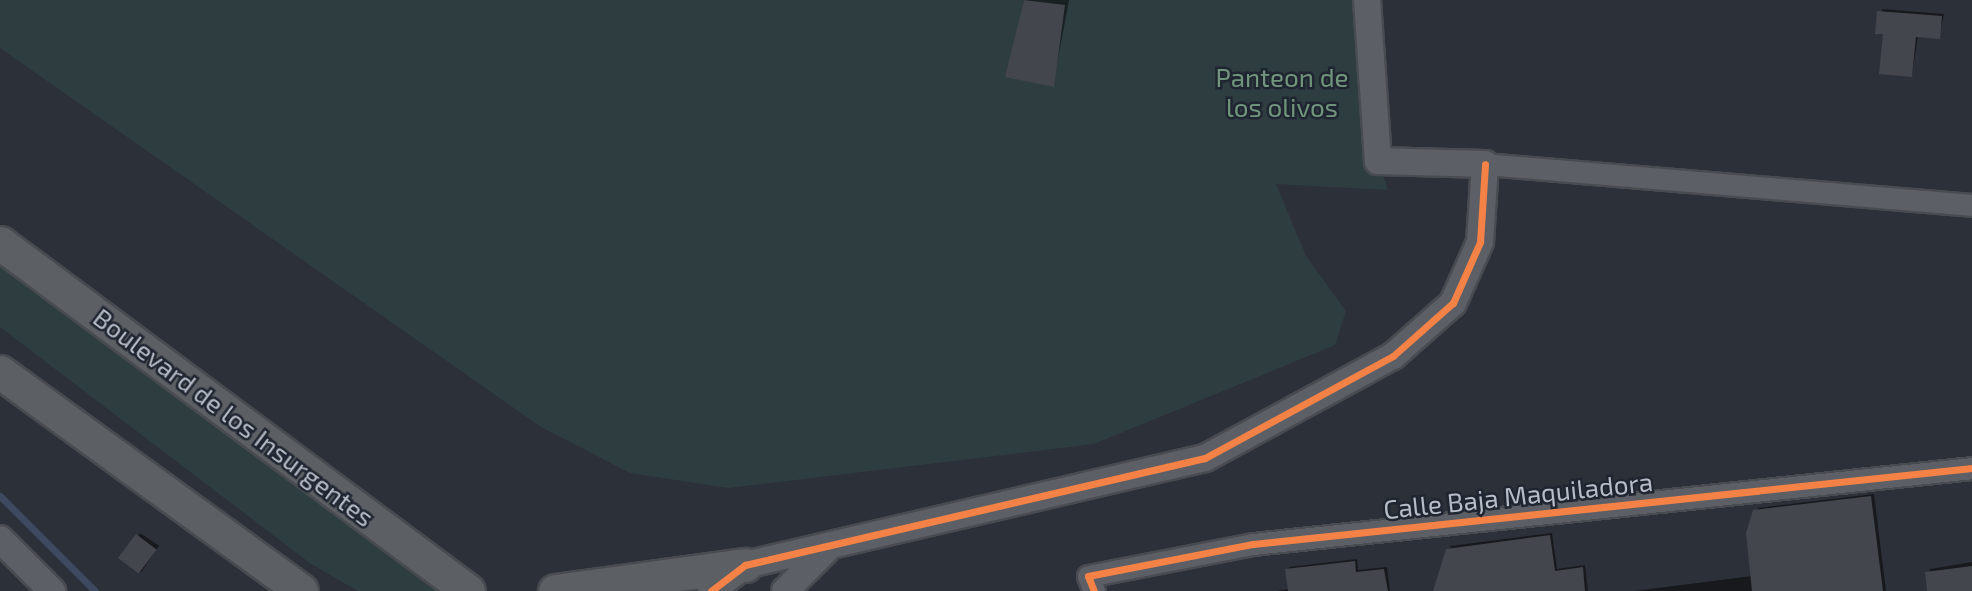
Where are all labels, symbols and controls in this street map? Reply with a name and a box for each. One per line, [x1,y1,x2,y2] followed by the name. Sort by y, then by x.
[1215,61,1349,122] park label: Panteon de los olivos
[88,301,380,533] street label: Boulevard de los Insurgentes
[1382,465,1654,525] street label: Calle Baja Maquiladora

